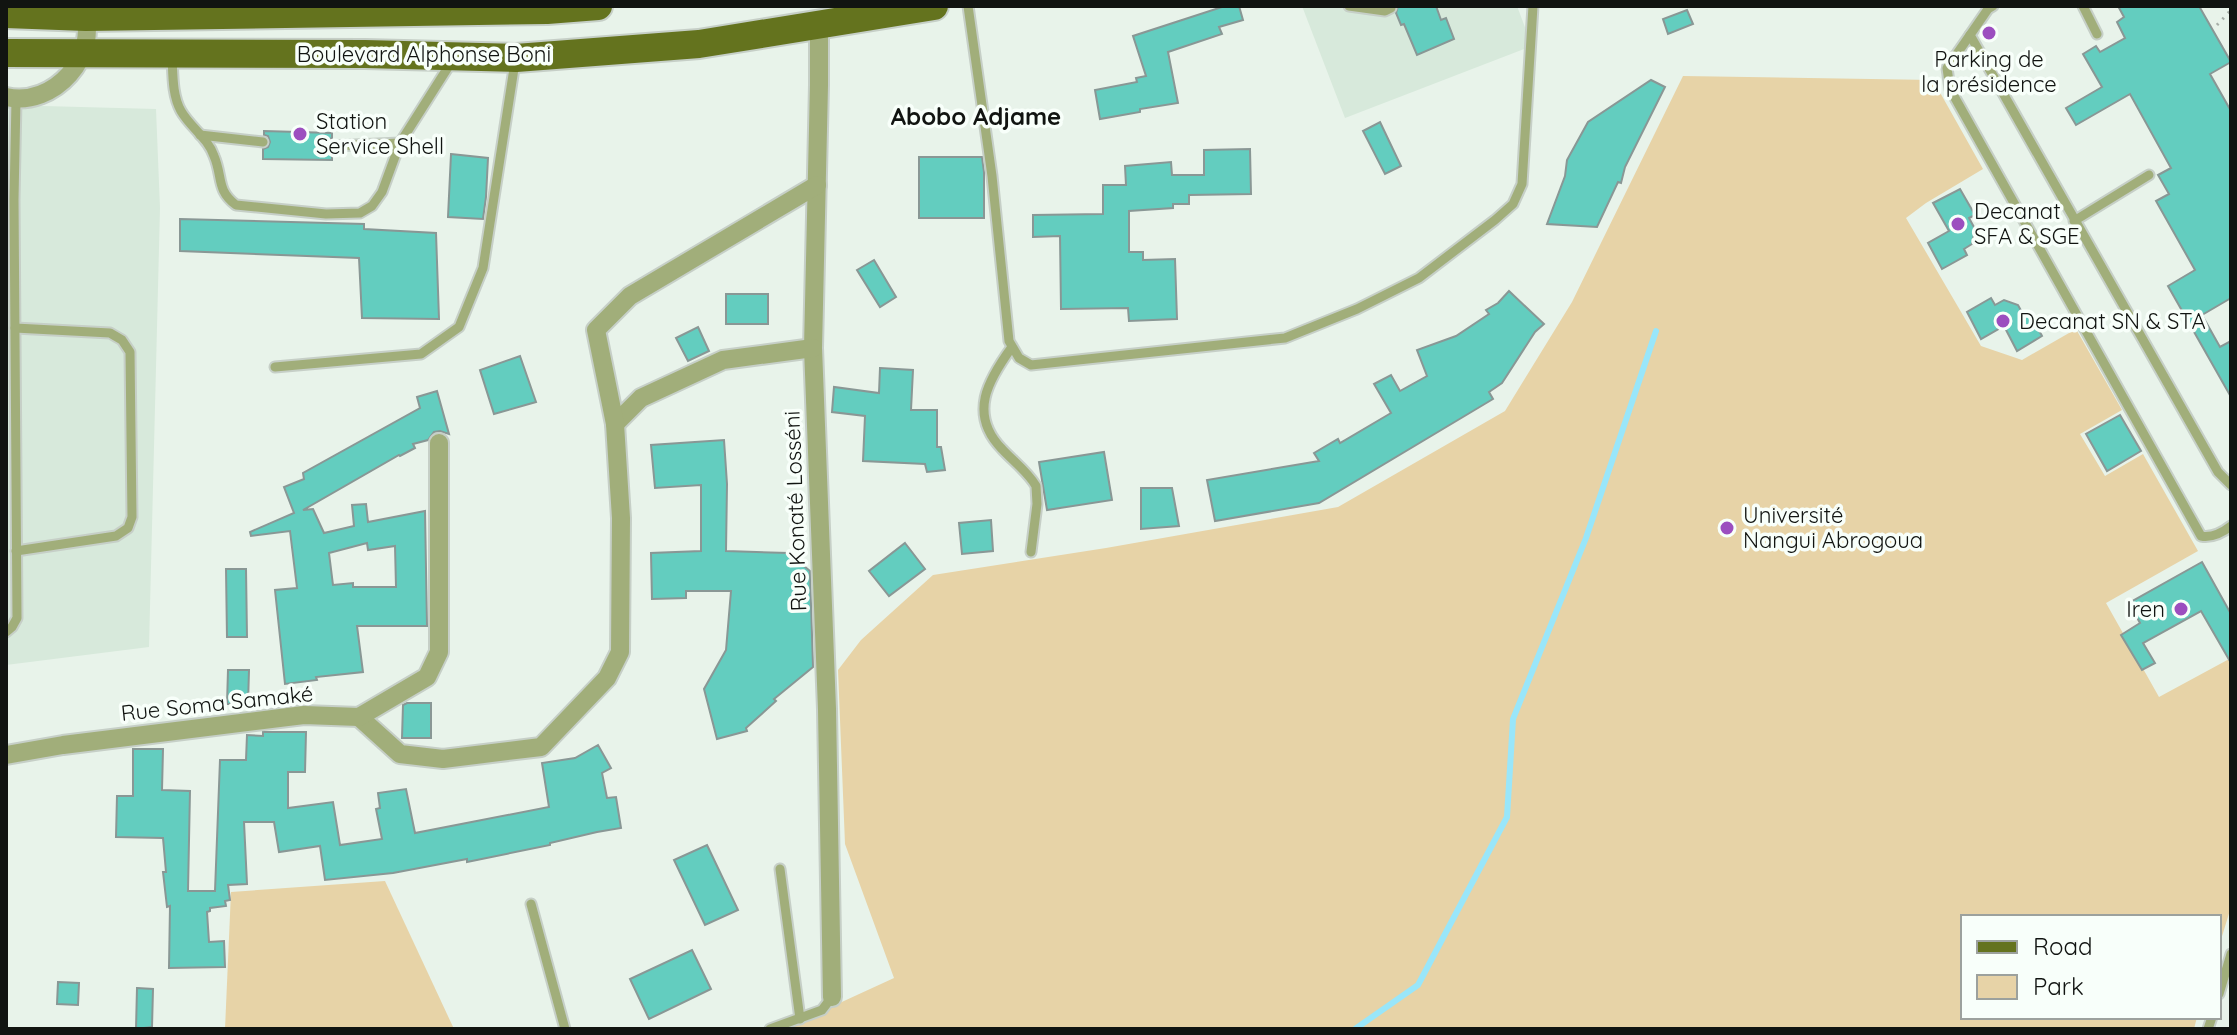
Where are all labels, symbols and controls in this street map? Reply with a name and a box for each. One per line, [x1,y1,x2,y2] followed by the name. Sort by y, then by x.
[1980,24,1998,42] marker: Parking de la présidence
[297,40,551,68] street label: Boulevard Alphonse Boni
[1921,45,2057,98] place label: Parking de la présidence
[891,101,1061,131] district label: Abobo Adjame
[316,107,444,160] place label: Station Service Shell
[291,125,309,143] marker: Station Service Shell
[1974,197,2079,250] place label: Decanat SFA & SGE
[1949,215,1967,233] marker: Decanat SFA & SGE
[2019,307,2206,335] place label: Decanat SN & STA
[1994,312,2012,330] marker: Decanat SN & STA
[778,410,812,612] street label: Rue Konaté Losséni
[1743,501,1923,554] place label: Université Nangui Abrogoua
[1718,519,1736,537] marker: Université Nangui Abrogoua
[2126,595,2165,623] place label: Iren
[2172,600,2190,618] marker: Iren
[119,679,315,727] street label: Rue Soma Samaké
[1961,915,2221,1019] legend
[2033,931,2093,961] text: Road
[2033,971,2084,1001] text: Park

